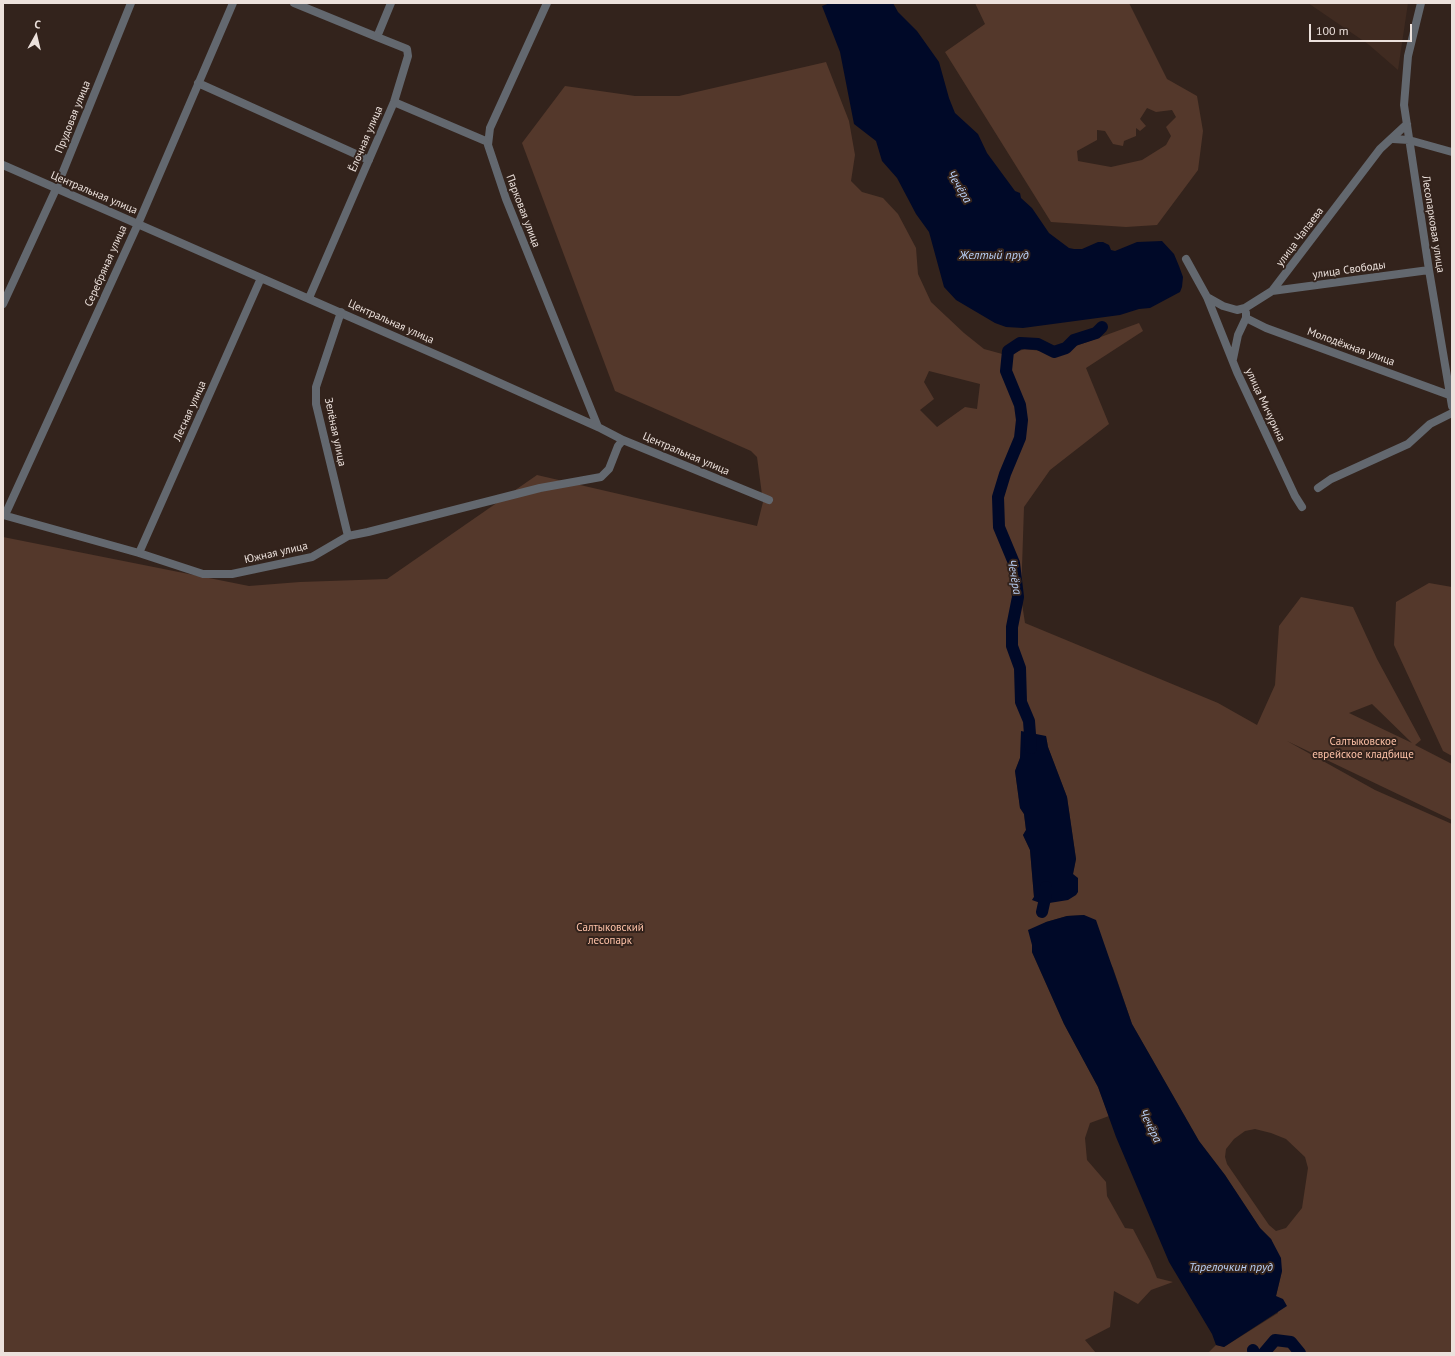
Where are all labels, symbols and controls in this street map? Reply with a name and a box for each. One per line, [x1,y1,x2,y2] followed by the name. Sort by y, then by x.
[16,16,56,56] north arrow
[1311,16,1414,42] scale bar
[34,17,42,31] text: С
[1316,23,1349,38] text: 100 m
[52,79,94,155] street label: Прудовая улица
[346,104,386,174] street label: Ёлочная улица
[944,168,974,206] water label: Чечёра
[49,169,139,217] street label: Центральная улица
[503,173,543,249] street label: Парковая улица
[1419,174,1447,274] street label: Лесопарковая улица
[1273,205,1327,269] street label: улица Чапаева
[82,223,130,309] street label: Серебряная улица
[959,249,1029,263] water label: Желтый пруд
[1312,258,1386,282] street label: улица Свободы
[346,297,436,347] street label: Центральная улица
[1305,325,1397,369] street label: Молодёжная улица
[1242,366,1288,444] street label: улица Мичурина
[171,379,209,443] street label: Лесная улица
[321,396,349,468] street label: Зелёная улица
[641,430,731,478] street label: Центральная улица
[243,539,309,567] street label: Южная улица
[1004,558,1024,596] water label: Чечёра
[1312,735,1414,761] park label: Салтыковское еврейское кладбище
[576,921,644,947] park label: Салтыковский лесопарк
[1136,1107,1164,1145] water label: Чечёра
[1189,1261,1273,1275] water label: Тарелочкин пруд

